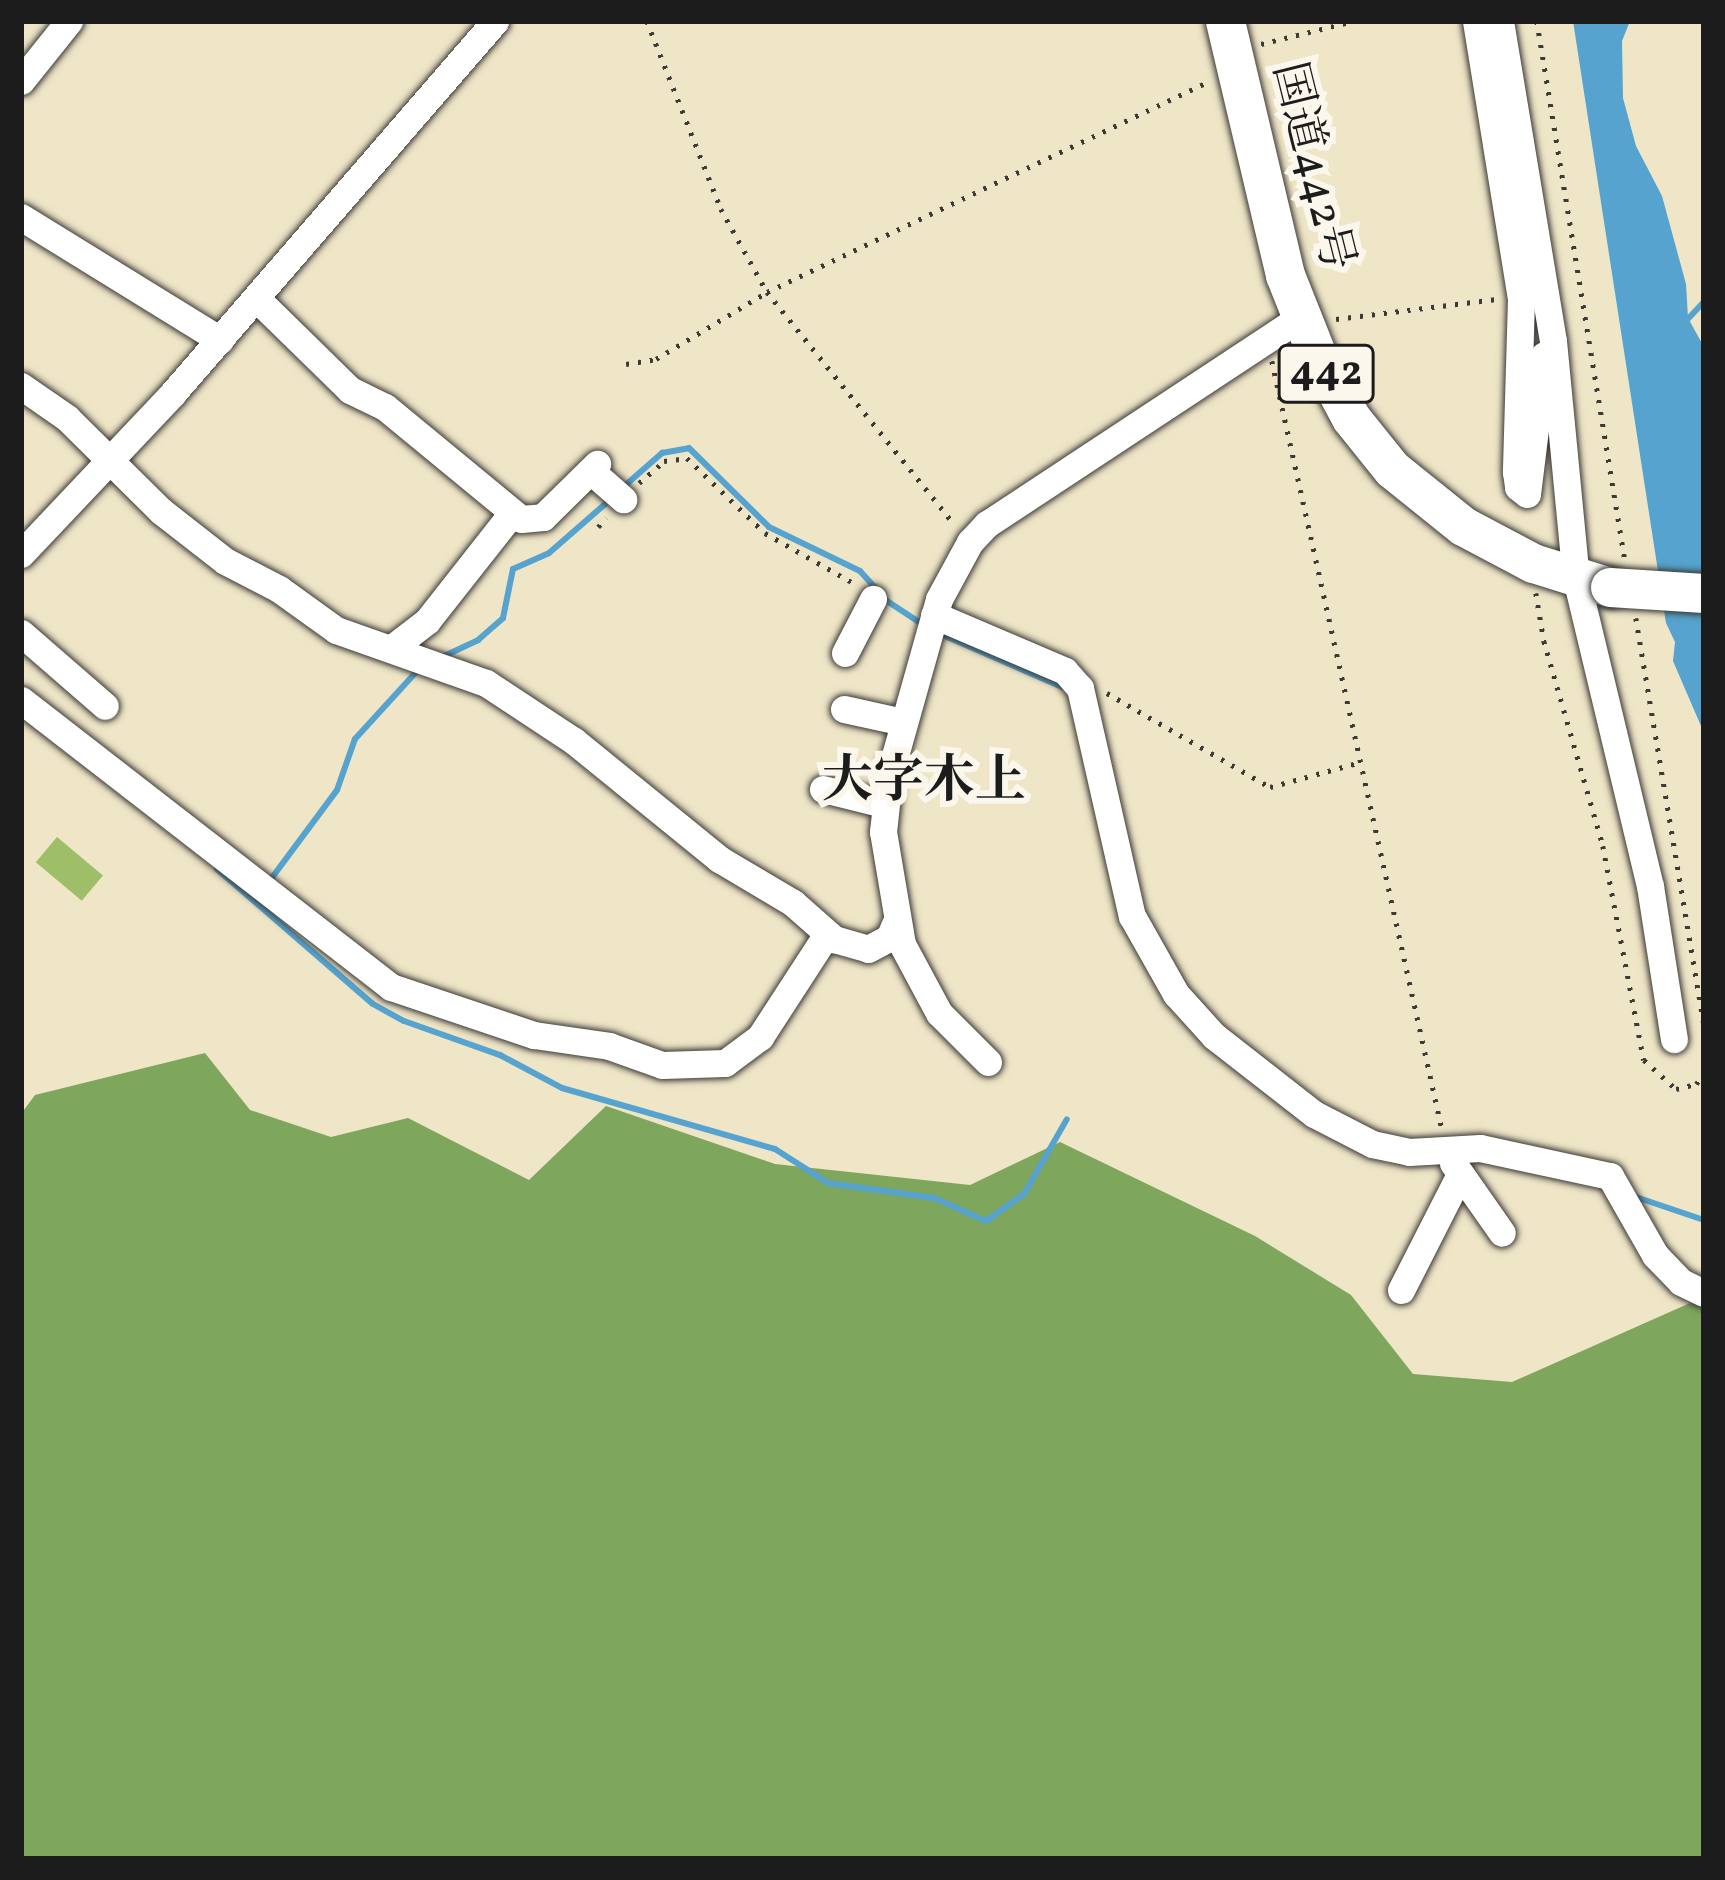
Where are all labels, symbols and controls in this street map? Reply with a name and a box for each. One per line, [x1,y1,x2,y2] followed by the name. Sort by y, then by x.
[1259,57,1363,277] street label: 国道442号
[1275,338,1377,410] road number: 442
[822,752,1026,814] district label: 大字木上

